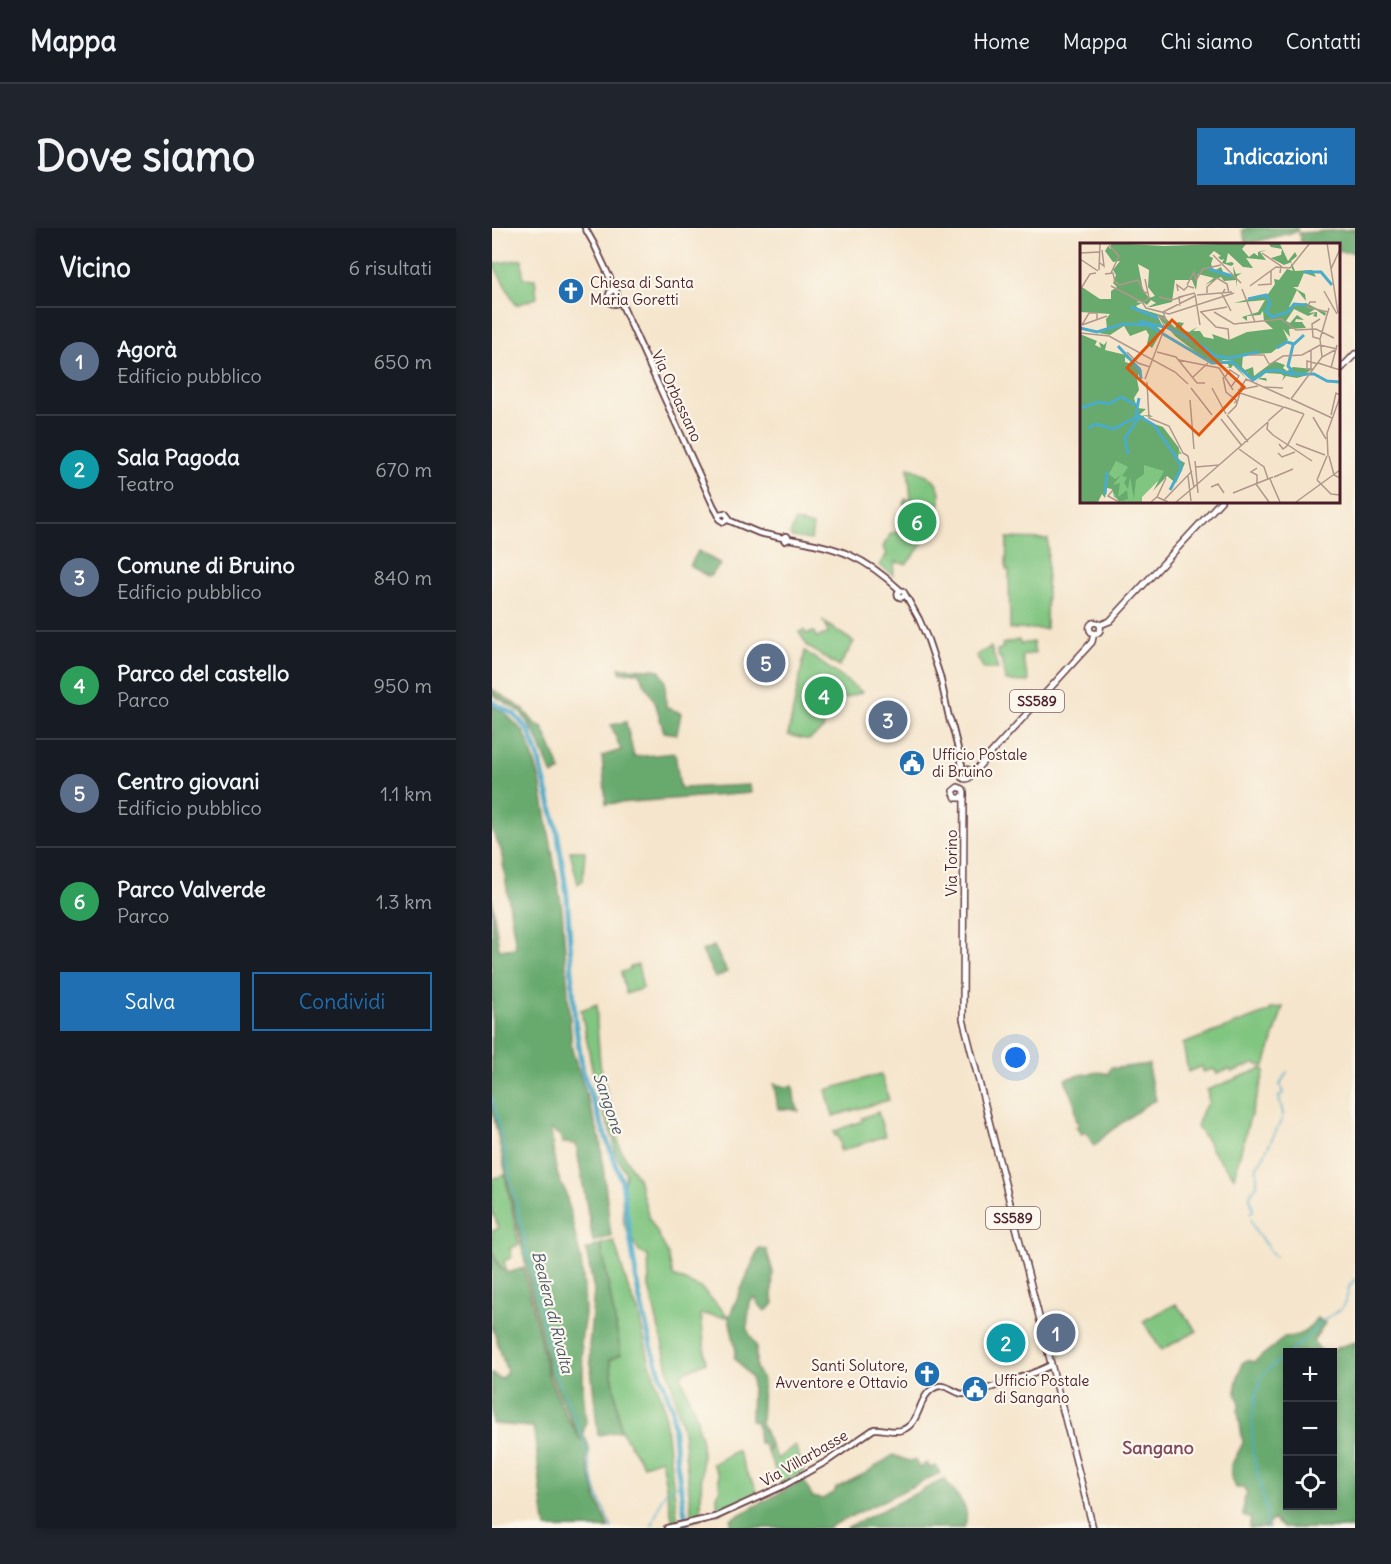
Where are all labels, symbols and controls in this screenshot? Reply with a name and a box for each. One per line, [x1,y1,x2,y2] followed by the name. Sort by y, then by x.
[30,23,116,59] text: Mappa
[973,28,1030,55] text: Home
[1063,28,1128,55] text: Mappa
[1161,28,1253,55] text: Chi siamo
[1286,28,1361,55] text: Contatti
[1197,128,1355,185] button: Indicazioni
[36,130,255,182] text: Dove siamo
[1080,243,1340,502] inset map
[60,251,131,284] text: Vicino
[348,255,432,280] text: 6 risultati
[590,273,694,309] place label: Chiesa di Santa Maria Goretti
[556,276,586,306] church icon: Chiesa di Santa Maria Goretti
[117,335,177,363] text: Agorà
[648,347,706,445] street label: Via Orbassano
[76,349,83,374] text: 1
[374,349,432,374] text: 650 m
[117,363,262,388] text: Edificio pubblico
[117,443,240,471] text: Sala Pagoda
[74,457,85,482] text: 2
[375,457,432,482] text: 670 m
[117,471,174,496] text: Teatro
[898,500,936,544] pin: 6
[117,551,295,579] text: Comune di Bruino
[74,565,85,590] text: 3
[373,565,432,590] text: 840 m
[117,579,262,604] text: Edificio pubblico
[746,640,786,686] pin: 5
[117,659,289,687] text: Parco del castello
[74,673,85,698] text: 4
[374,673,432,698] text: 950 m
[804,674,844,718] pin: 4
[117,687,169,712] text: Parco
[1010,690,1064,712] road number: SS589
[868,698,908,742] pin: 3
[932,745,1027,781] place label: Ufficio Postale di Bruino
[897,748,927,778] public building icon: Ufficio Postale di Bruino
[117,767,259,795] text: Centro giovani
[74,781,85,806] text: 5
[380,781,432,806] text: 1.1 km
[117,795,262,820] text: Edificio pubblico
[942,830,961,896] street label: Via Torino
[117,875,266,903] text: Parco Valverde
[74,889,85,914] text: 6
[376,889,432,914] text: 1.3 km
[117,903,169,928] text: Parco
[60,972,240,1031] button: Salva
[252,972,432,1031] button: Condividi
[1001,1043,1030,1072] your location
[589,1070,629,1137] water label: Sangone
[986,1207,1040,1229] road number: SS589
[528,1249,578,1376] water label: Bealera di Rivalta
[1036,1310,1076,1356] pin: 1
[986,1320,1026,1366] pin: 2
[1283,1348,1337,1510] map controls
[1283,1348,1337,1402] button: +
[775,1356,908,1392] place label: Santi Solutore, Avventore e Ottavio
[912,1359,942,1389] church icon: Santi Solutore, Avventore e Ottavio
[994,1371,1089,1407] place label: Ufficio Postale di Sangano
[960,1374,990,1404] public building icon: Ufficio Postale di Sangano
[1283,1402,1337,1456] button: −
[757,1425,851,1491] street label: Via Villarbasse
[1122,1436,1194,1459] district label: Sangano
[1283,1456,1337,1510] button: locate

